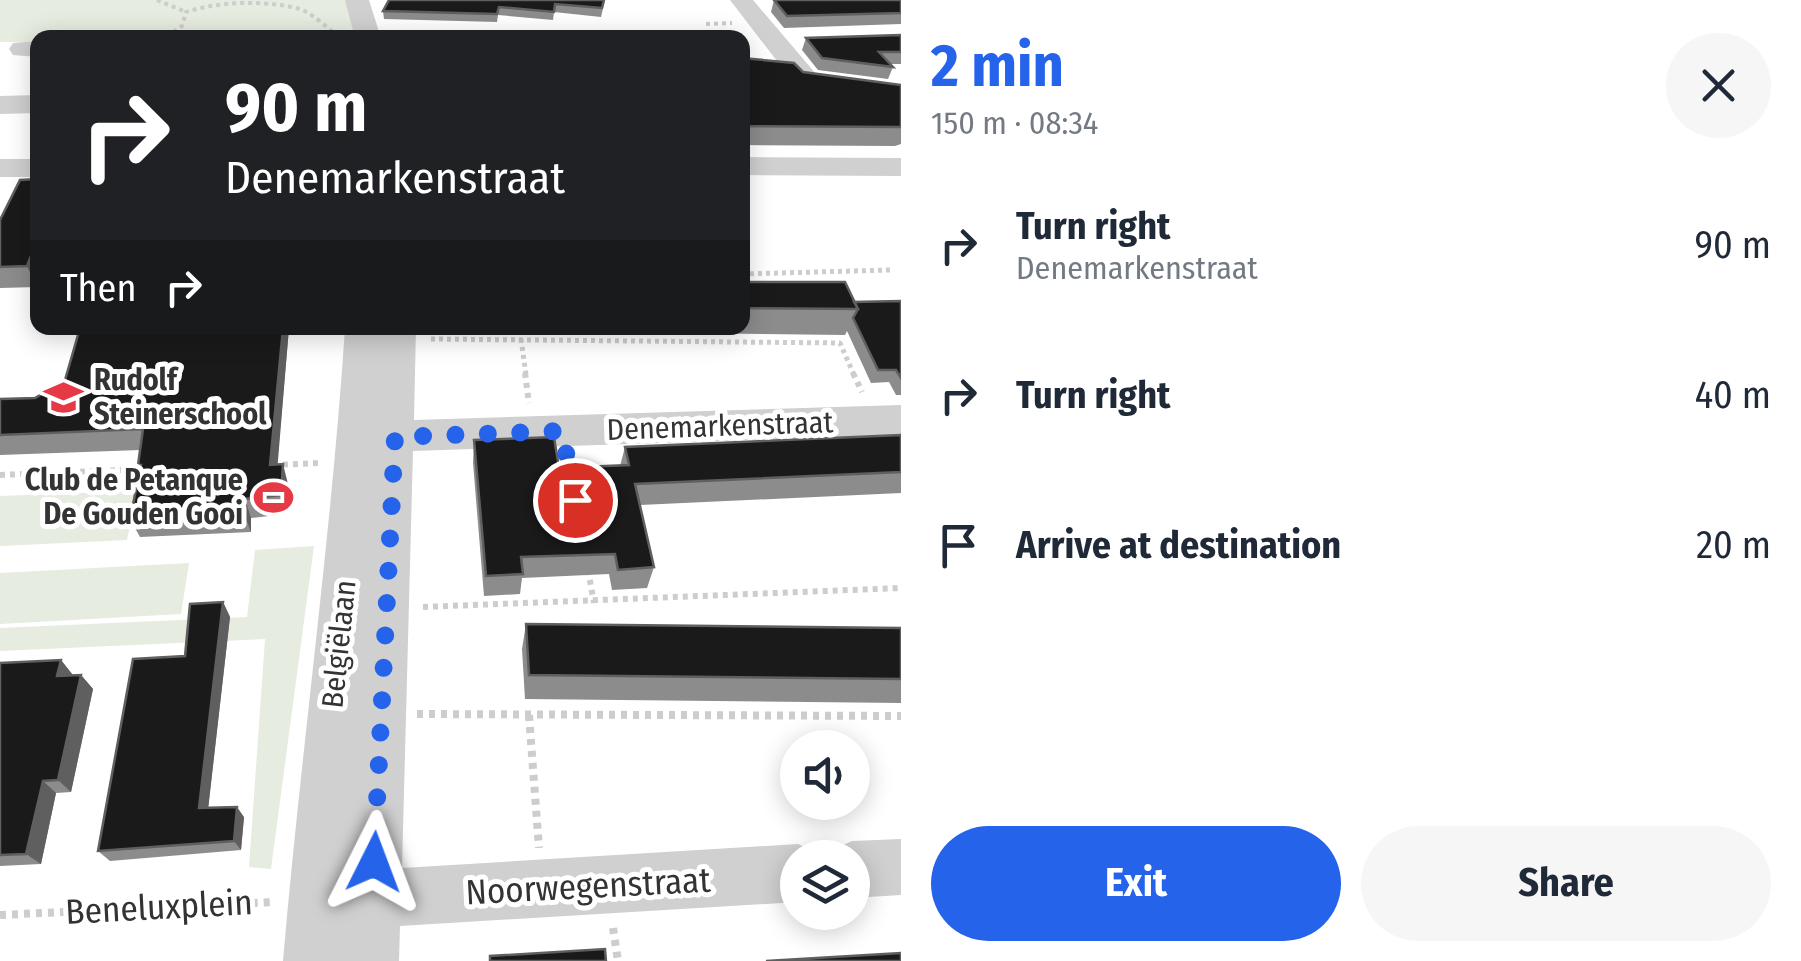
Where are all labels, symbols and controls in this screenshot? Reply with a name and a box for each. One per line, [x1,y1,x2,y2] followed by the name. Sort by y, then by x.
[931,30,1064,102] text: 2 min
[1666,33,1771,138] button: close
[225,66,367,150] text: 90 m
[60,70,190,200] icon: right
[931,104,1098,142] text: 150 m · 08:34
[225,151,565,205] text: Denemarkenstraat
[1016,203,1170,249] text: Turn right
[931,218,986,273] icon: right
[1695,222,1771,268] text: 90 m
[1016,249,1258,287] text: Denemarkenstraat
[156,260,211,315] icon: right
[60,265,136,311] text: Then
[94,362,267,432] place label: Rudolf Steinerschool
[931,368,986,423] icon: right
[1016,372,1170,418] text: Turn right
[1695,372,1771,418] text: 40 m
[43,376,85,418] school or university icon: Rudolf Steinerschool
[606,404,834,448] street label: Denemarkenstraat
[533,458,618,543] pin
[25,462,243,532] place label: Club de Petanque De Gouden Gooi
[548,473,603,528] icon: arrive
[252,476,294,518] sports icon: Club de Petanque De Gouden Gooi
[931,518,986,573] icon: arrive
[1016,522,1341,568] text: Arrive at destination
[1696,522,1771,568] text: 20 m
[314,578,364,710] street label: Belgiëlaan
[780,730,870,930] map controls
[780,730,870,820] button: sound
[322,810,426,914] position arrow
[931,826,1341,941] button: Exit
[1361,826,1771,941] button: Share
[780,840,870,930] button: layers
[464,859,712,913] street label: Noorwegenstraat
[64,881,254,933] street label: Beneluxplein

